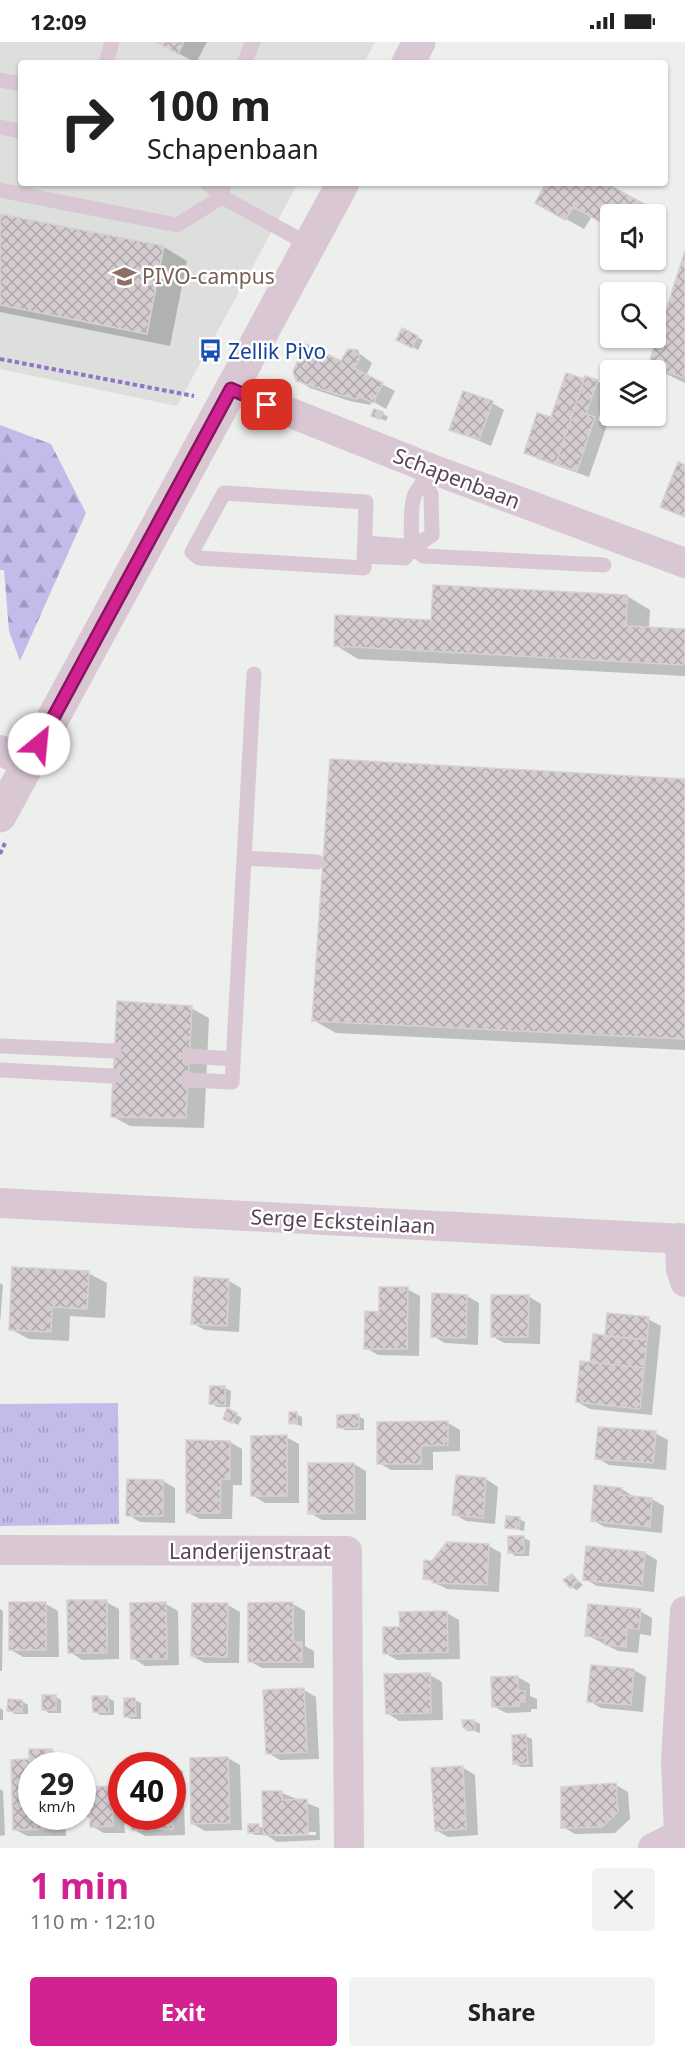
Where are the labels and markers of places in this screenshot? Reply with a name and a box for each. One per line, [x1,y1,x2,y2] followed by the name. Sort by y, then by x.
[142,262,275,290] place label: PIVO-campus
[111,263,137,289] school or university icon: PIVO-campus
[228,337,326,365] place label: Zellik Pivo
[197,338,223,364] bus stop icon: Zellik Pivo
[241,379,292,430] pin

